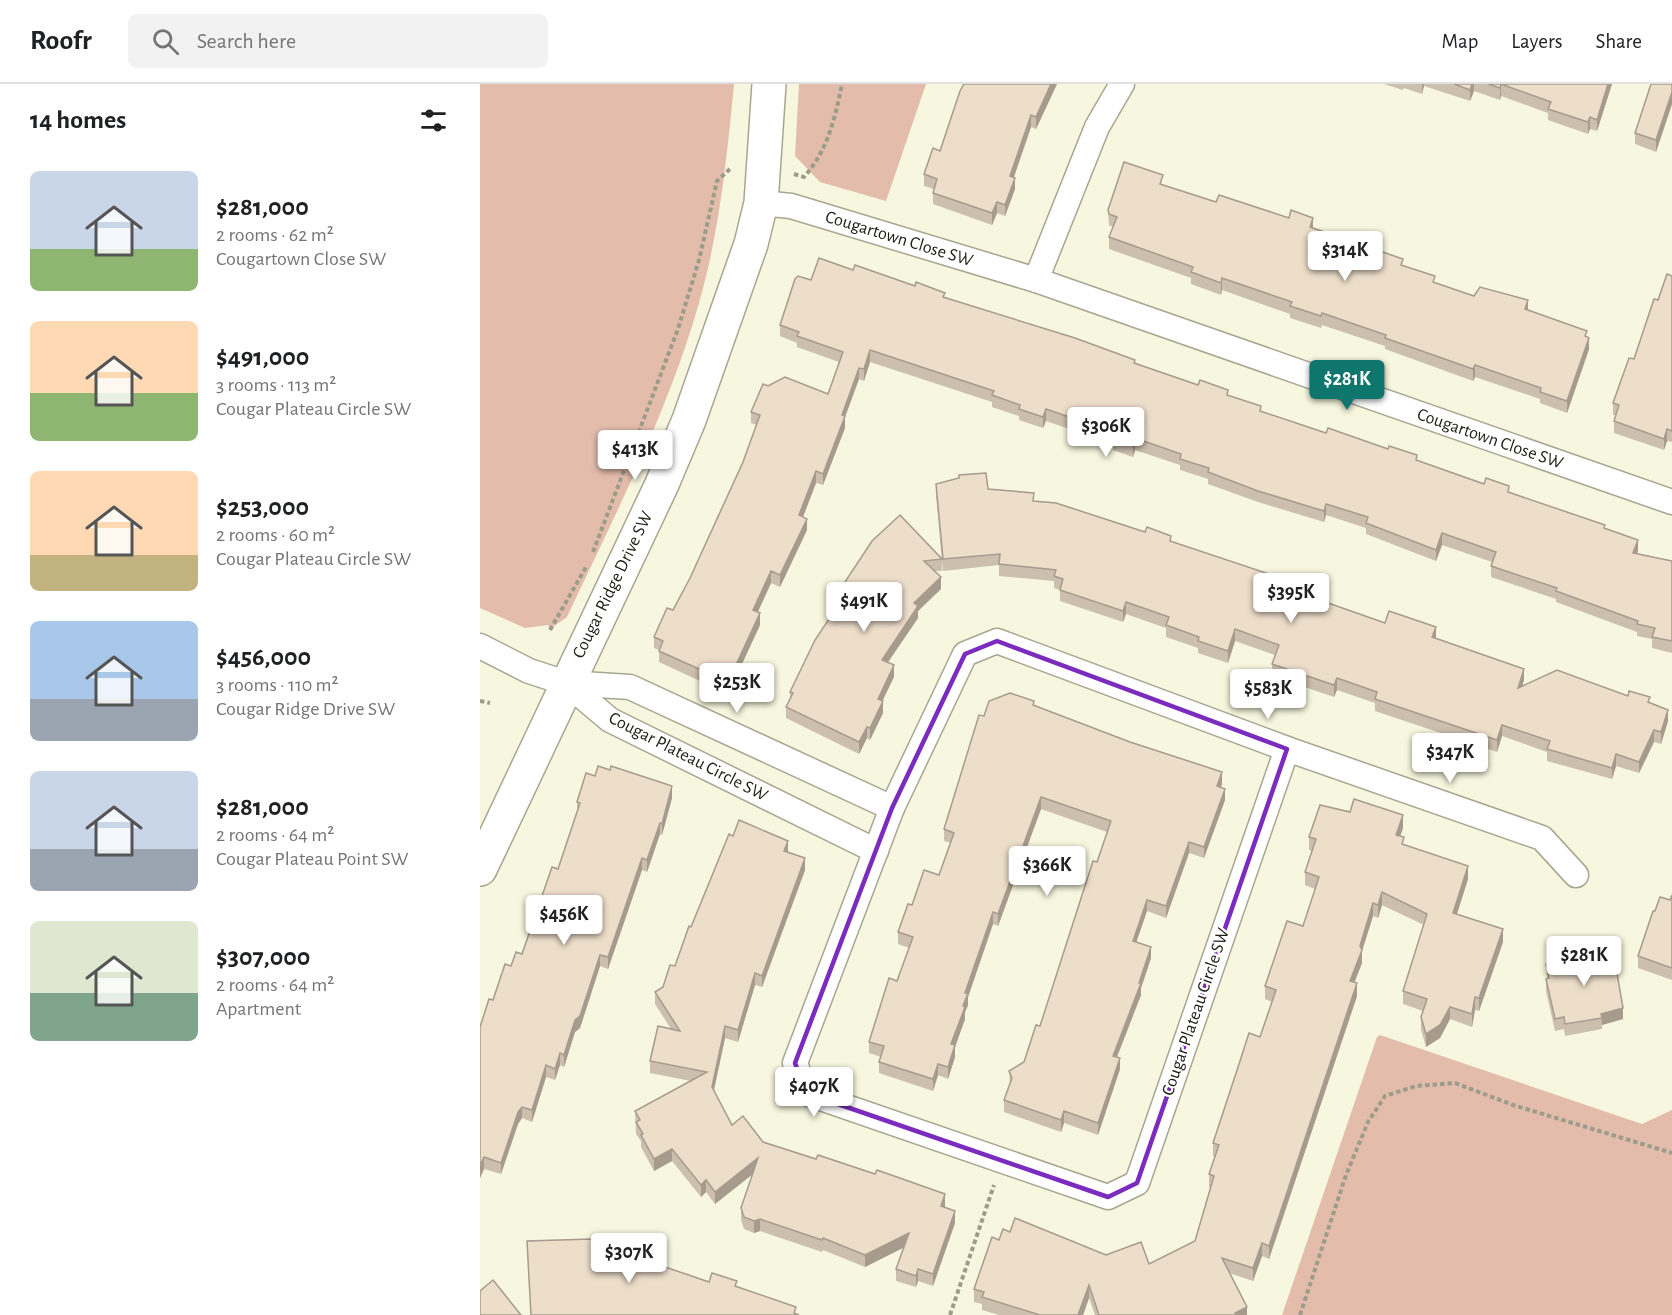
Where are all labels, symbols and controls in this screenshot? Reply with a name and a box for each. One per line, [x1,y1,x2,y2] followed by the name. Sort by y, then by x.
[128,14,548,68] search box
[149,25,182,58] icon: search
[30,27,92,55] text: Roofr
[197,30,296,52] text: Search here
[1442,31,1478,52] text: Map
[1511,31,1562,52] text: Layers
[1595,31,1642,52] text: Share
[417,104,450,137] icon: filters
[30,107,126,133] text: 14 homes
[216,194,309,220] text: $281,000
[78,195,150,267] icon: home
[823,208,975,270] street label: Cougartown Close SW
[216,225,334,245] text: 2 rooms · 62 m²
[1303,231,1387,282] pin: $314K
[1322,240,1368,260] text: $314K
[216,249,386,269] text: Cougartown Close SW
[216,344,309,370] text: $491,000
[78,345,150,417] icon: home
[1305,360,1389,411] pin: $281K
[1323,369,1371,389] text: $281K
[216,375,336,395] text: 3 rooms · 113 m²
[216,399,411,419] text: Cougar Plateau Circle SW
[1415,406,1565,472] street label: Cougartown Close SW
[1064,407,1148,458] pin: $306K
[1081,416,1131,436] text: $306K
[593,430,677,481] pin: $413K
[612,439,658,459] text: $413K
[216,494,309,520] text: $253,000
[78,495,150,567] icon: home
[570,509,656,661] street label: Cougar Ridge Drive SW
[216,525,335,545] text: 2 rooms · 60 m²
[216,549,411,569] text: Cougar Plateau Circle SW
[1249,573,1333,624] pin: $395K
[822,582,906,633] pin: $491K
[1267,582,1315,602] text: $395K
[840,591,888,611] text: $491K
[216,644,311,670] text: $456,000
[78,645,150,717] icon: home
[695,663,779,714] pin: $253K
[1226,669,1310,720] pin: $583K
[713,672,761,692] text: $253K
[216,675,339,695] text: 3 rooms · 110 m²
[1244,678,1292,698] text: $583K
[216,699,395,719] text: Cougar Ridge Drive SW
[606,709,770,805] street label: Cougar Plateau Circle SW
[1408,733,1492,784] pin: $347K
[1426,742,1474,762] text: $347K
[216,794,309,820] text: $281,000
[78,795,150,867] icon: home
[216,825,334,845] text: 2 rooms · 64 m²
[1005,846,1089,897] pin: $366K
[216,849,408,869] text: Cougar Plateau Point SW
[1023,855,1071,875] text: $366K
[522,895,606,946] pin: $456K
[539,904,589,924] text: $456K
[1159,926,1233,1098] street label: Cougar Plateau Circle SW
[1542,936,1626,987] pin: $281K
[216,944,310,970] text: $307,000
[78,945,150,1017] icon: home
[1560,945,1608,965] text: $281K
[216,975,334,995] text: 2 rooms · 64 m²
[216,999,301,1019] text: Apartment
[772,1067,856,1118] pin: $407K
[789,1076,839,1096] text: $407K
[587,1233,671,1284] pin: $307K
[605,1242,653,1262] text: $307K

